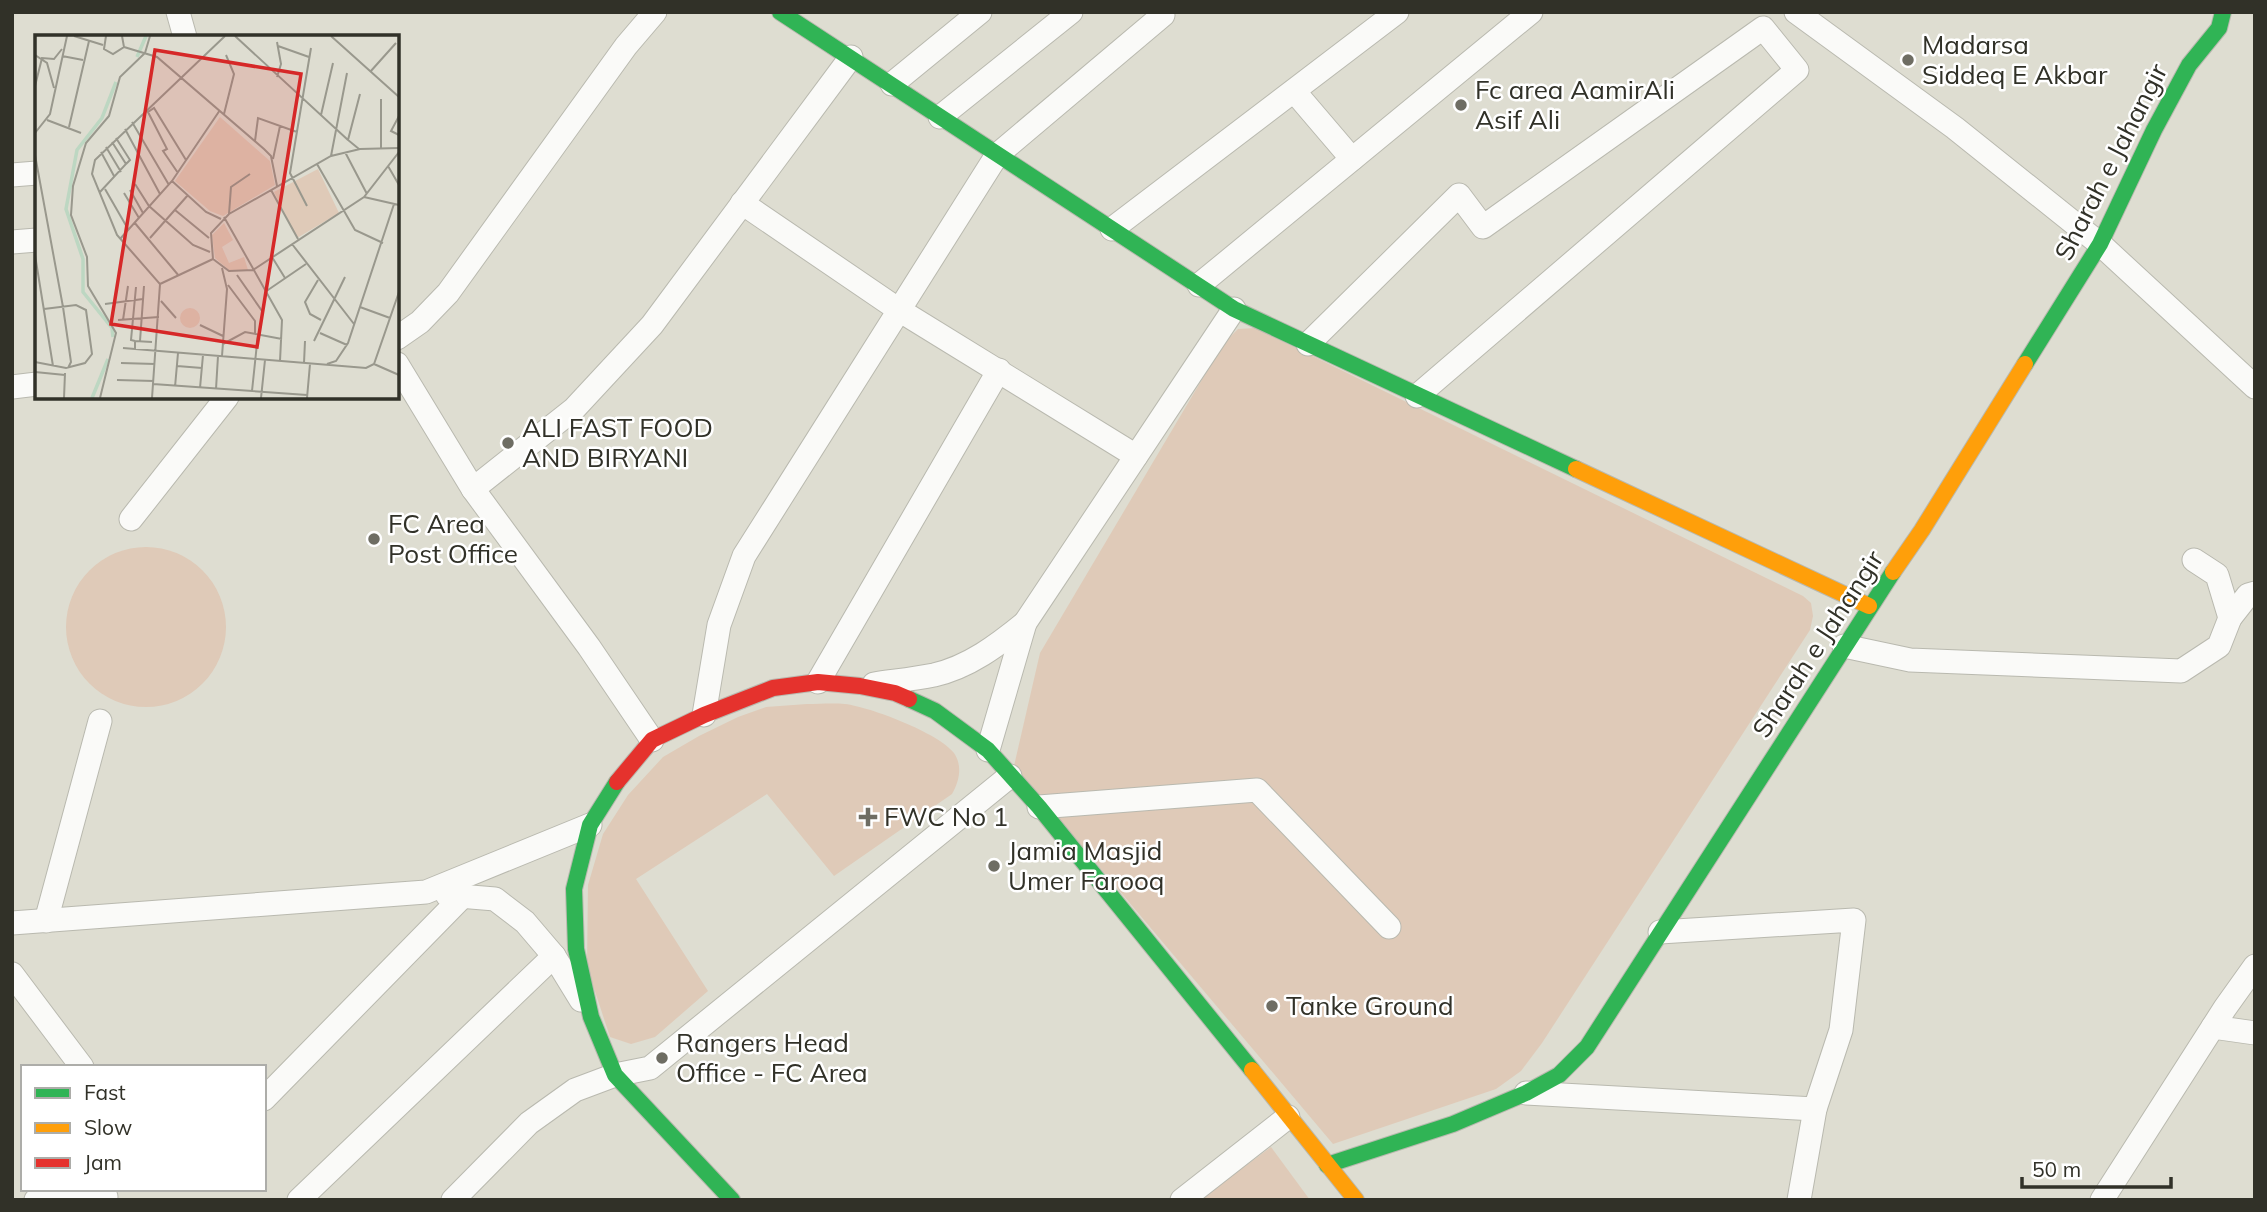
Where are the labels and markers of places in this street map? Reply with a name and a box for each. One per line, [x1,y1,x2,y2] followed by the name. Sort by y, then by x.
[1922,28,2108,91] place label: Madarsa Siddeq E Akbar
[1900,52,1916,68] marker: Madarsa Siddeq E Akbar
[1475,73,1675,136] place label: Fc area AamirAli Asif Ali
[1453,97,1469,113] marker: Fc area AamirAli Asif Ali
[522,411,713,474] place label: ALI FAST FOOD AND BIRYANI
[500,435,516,451] marker: ALI FAST FOOD AND BIRYANI
[388,507,518,570] place label: FC Area Post Office
[366,531,382,547] marker: FC Area Post Office
[884,800,1008,833] place label: FWC No 1
[858,807,878,827] marker: FWC No 1
[1008,834,1164,897] place label: Jamia Masjid Umer Farooq
[986,858,1002,874] marker: Jamia Masjid Umer Farooq
[1286,989,1454,1022] place label: Tanke Ground
[1264,998,1280,1014] marker: Tanke Ground
[676,1026,868,1089] place label: Rangers Head Office - FC Area
[654,1050,670,1066] marker: Rangers Head Office - FC Area

